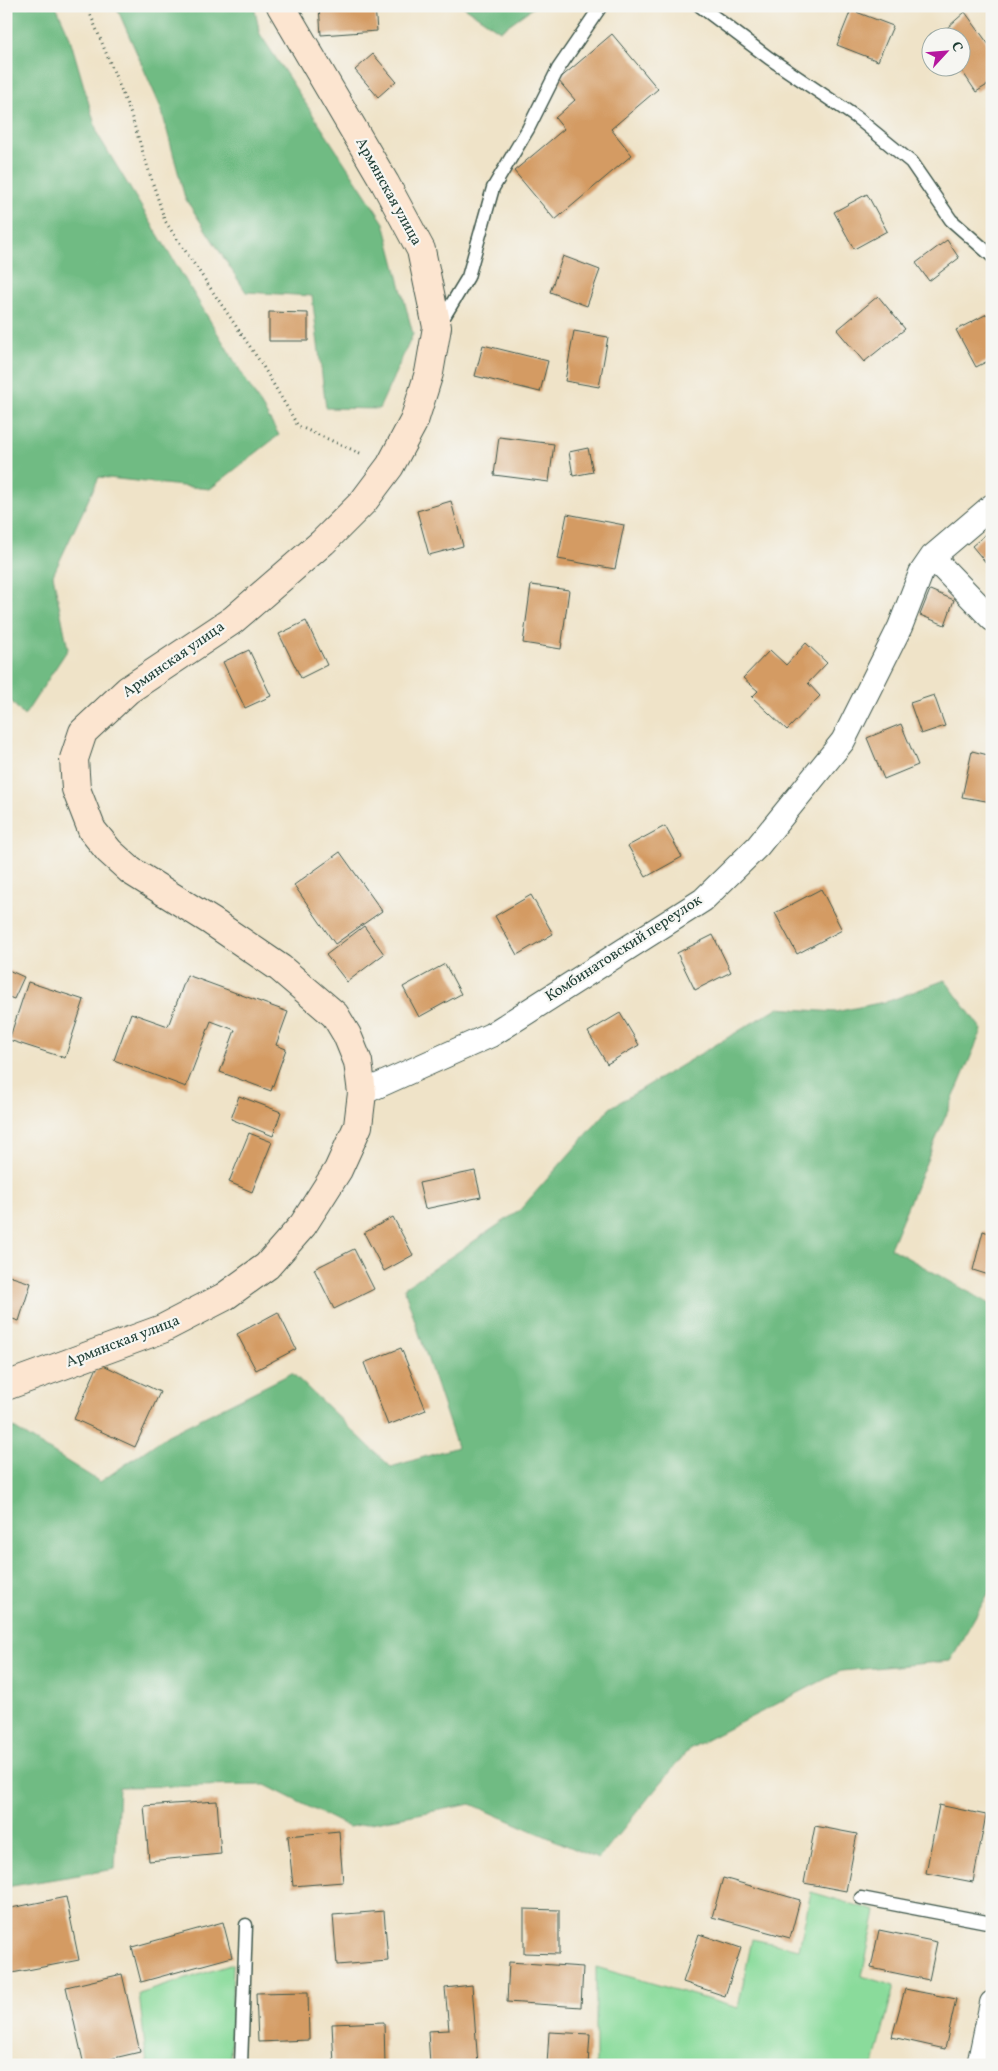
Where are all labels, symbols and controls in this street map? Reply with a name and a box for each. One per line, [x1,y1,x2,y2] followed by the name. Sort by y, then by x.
[920,28,970,78] north arrow
[946,39,967,55] text: С
[350,134,426,250] street label: Армянская улица
[119,617,229,703] street label: Армянская улица
[542,890,706,1008] street label: Комбинатовский переулок
[63,1311,183,1373] street label: Армянская улица

